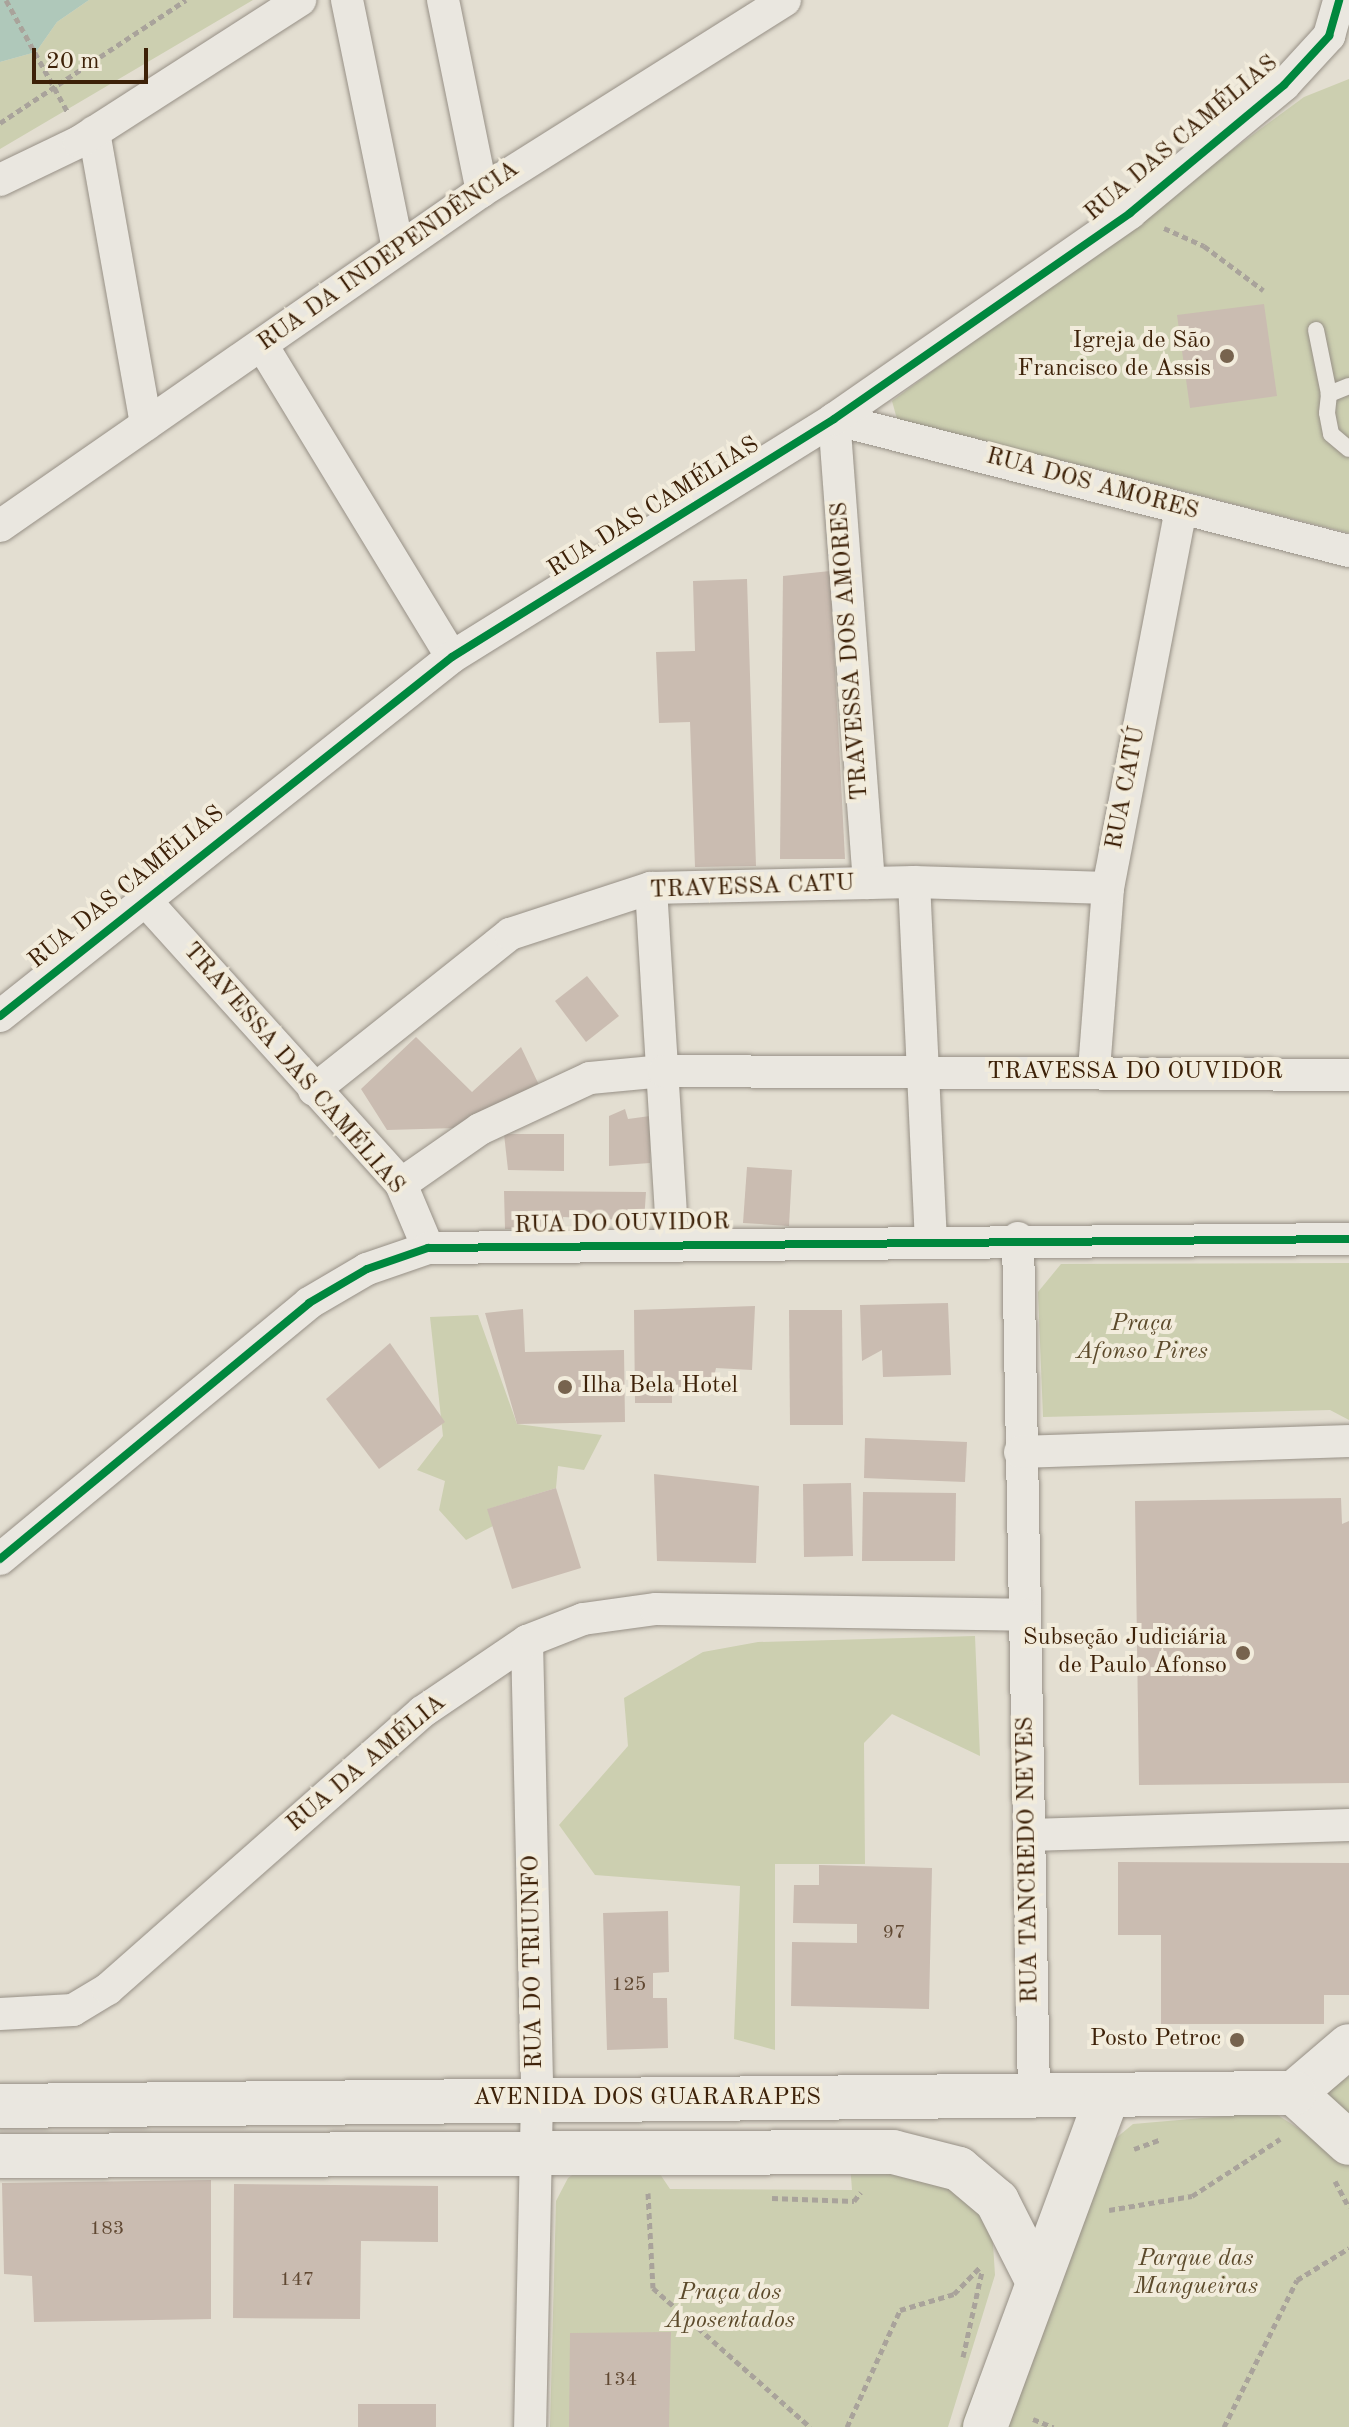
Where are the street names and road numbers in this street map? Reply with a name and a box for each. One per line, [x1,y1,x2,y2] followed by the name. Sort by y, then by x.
[1079,50,1285,228] street label: RUA DAS CAMÉLIAS
[253,156,525,358] street label: RUA DA INDEPENDÊNCIA
[543,431,765,585] street label: RUA DAS CAMÉLIAS
[983,443,1201,527] street label: RUA DOS AMORES
[826,501,876,801] street label: TRAVESSA DOS AMORES
[1101,724,1153,852] street label: RUA CATÚ
[23,800,231,976] street label: RUA DAS CAMÉLIAS
[649,870,855,906] street label: TRAVESSA CATU
[176,937,410,1201] street label: TRAVESSA DAS CAMÉLIAS
[987,1059,1283,1087] street label: TRAVESSA DO OUVIDOR
[514,1209,730,1241] street label: RUA DO OUVIDOR
[282,1689,452,1839] street label: RUA DA AMÉLIA
[1012,1716,1046,2004] street label: RUA TANCREDO NEVES
[518,1855,550,2069] street label: RUA DO TRIUNFO
[473,2085,821,2113] street label: AVENIDA DOS GUARARAPES

